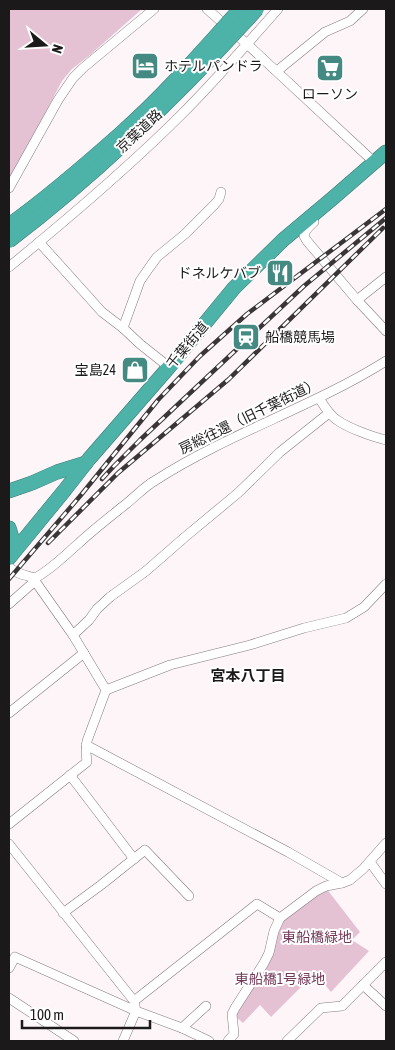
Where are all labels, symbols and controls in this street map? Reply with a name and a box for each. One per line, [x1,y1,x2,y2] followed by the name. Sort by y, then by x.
[20,20,70,70] north arrow
[48,43,66,55] text: N
[130,51,160,81] hotel icon: ホテルパンドラ
[315,53,345,83] supermarket icon: ローソン
[164,58,263,74] place label: ホテルパンドラ
[302,86,358,102] place label: ローソン
[113,106,165,156] street label: 京葉道路
[265,258,295,288] restaurant icon: ドネルケバブ
[178,265,261,281] place label: ドネルケバブ
[163,318,211,372] street label: 千葉街道
[231,322,261,352] station icon: 船橋競馬場
[265,329,335,345] place label: 船橋競馬場
[120,355,150,385] shop icon: 宝島24
[75,362,116,378] place label: 宝島24
[176,375,322,457] street label: 房総往還（旧千葉街道）
[210,667,286,684] district label: 宮本八丁目
[282,929,352,945] park label: 東船橋緑地
[235,971,325,987] park label: 東船橋1号緑地
[22,998,150,1030] scale bar
[30,1006,64,1023] text: 100 m

